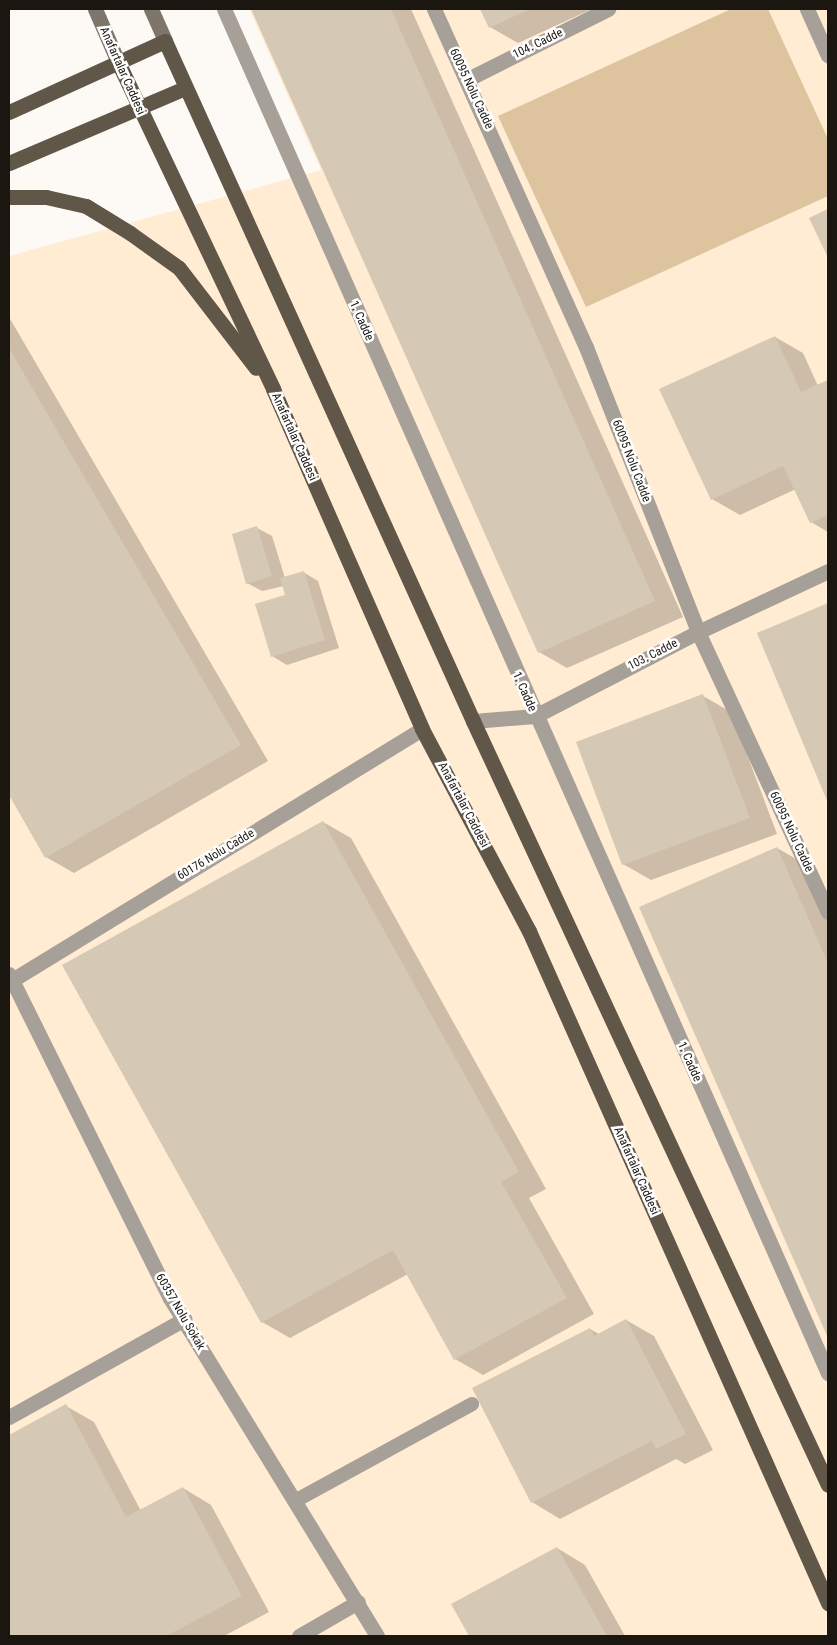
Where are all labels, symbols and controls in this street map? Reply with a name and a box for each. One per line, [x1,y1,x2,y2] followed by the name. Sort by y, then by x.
[96,25,148,117] street label: Anafartalar Caddesi
[511,26,565,62] street label: 104. Cadde
[446,46,496,132] street label: 60095 Nolu Cadde
[346,299,376,343] street label: 1. Cadde
[268,391,320,483] street label: Anafartalar Caddesi
[609,418,653,504] street label: 60095 Nolu Cadde
[626,636,680,674] street label: 103. Cadde
[509,670,539,714] street label: 1. Cadde
[434,760,492,850] street label: Anafartalar Caddesi
[766,789,816,875] street label: 60095 Nolu Cadde
[175,826,257,884] street label: 60176 Nolu Cadde
[674,1040,704,1084] street label: 1. Cadde
[610,1125,662,1217] street label: Anafartalar Caddesi
[152,1271,208,1353] street label: 60357 Nolu Sokak

